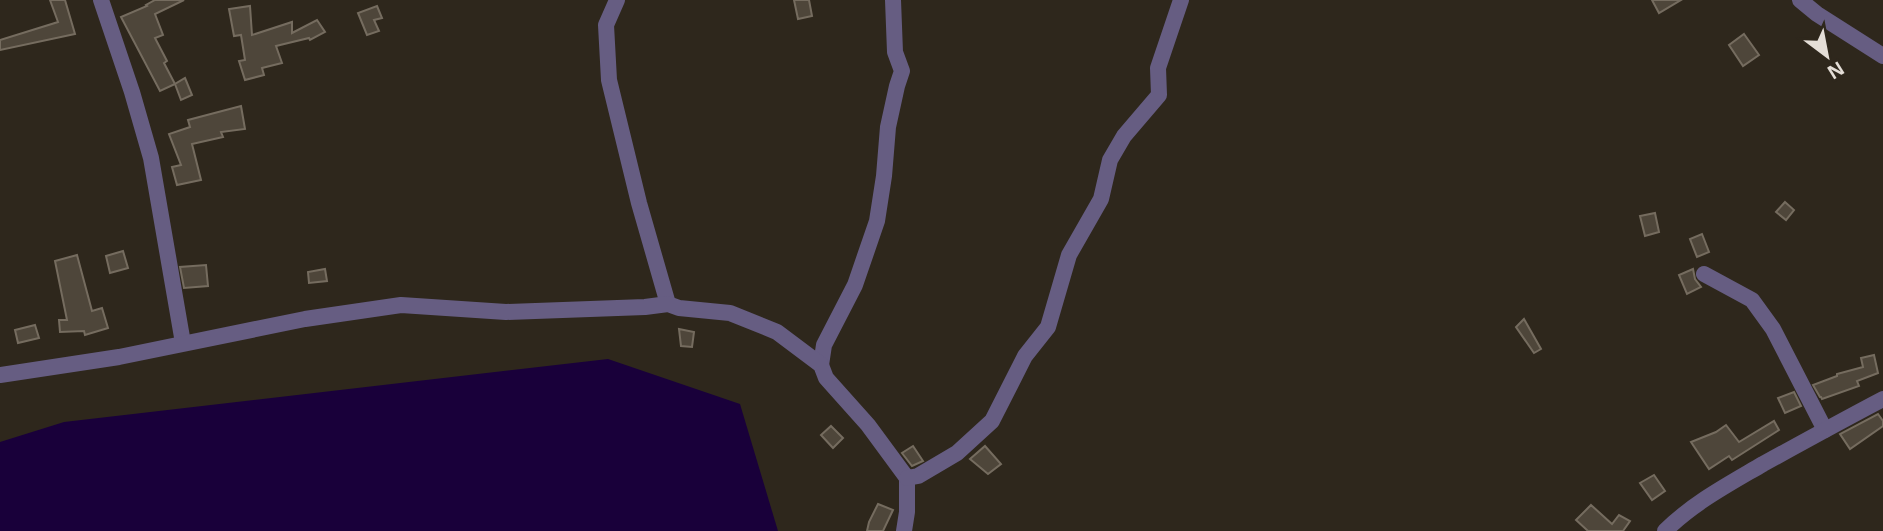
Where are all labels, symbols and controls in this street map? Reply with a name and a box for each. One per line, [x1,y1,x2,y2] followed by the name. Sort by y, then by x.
[1792,21,1862,91] north arrow
[1823,55,1849,86] text: N

